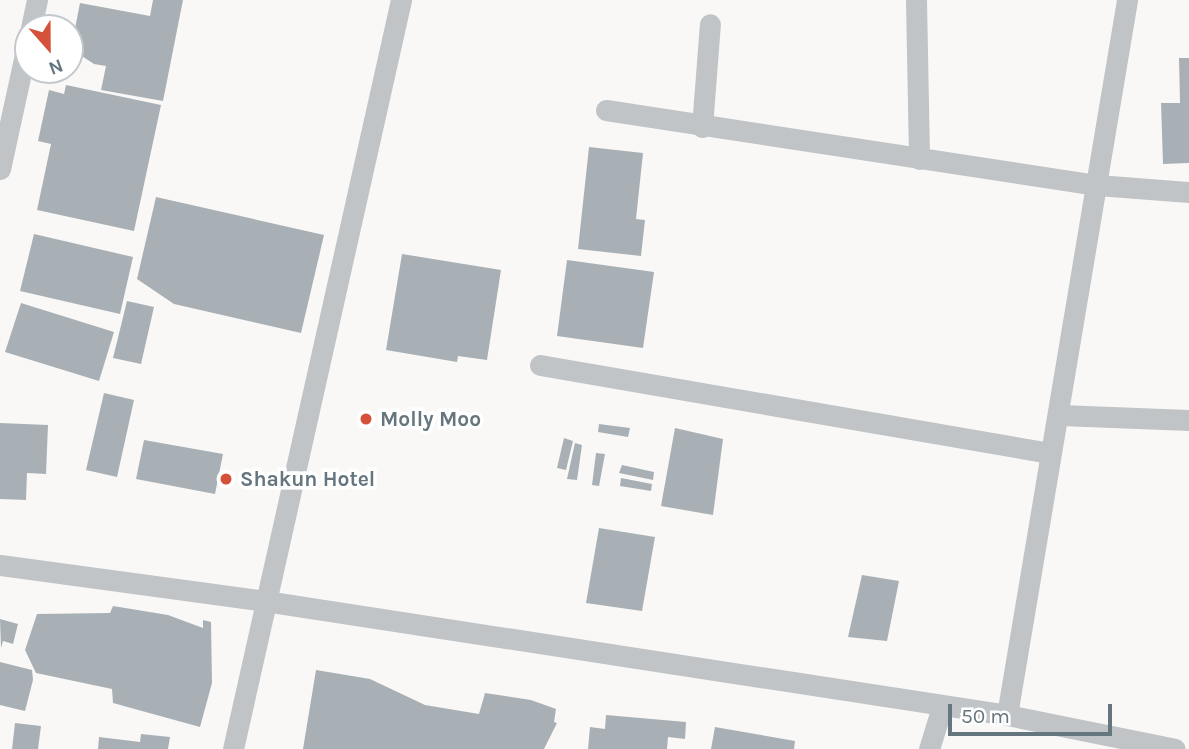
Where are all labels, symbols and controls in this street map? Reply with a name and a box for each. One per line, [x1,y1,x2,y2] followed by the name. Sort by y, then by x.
[14,14,84,84] north arrow
[46,54,66,79] text: N
[380,406,481,432] place label: Molly Moo
[358,411,374,427] marker: Molly Moo
[240,466,375,492] place label: Shakun Hotel
[218,471,234,487] marker: Shakun Hotel
[951,690,1116,734] scale bar
[961,704,1010,728] text: 50 m

